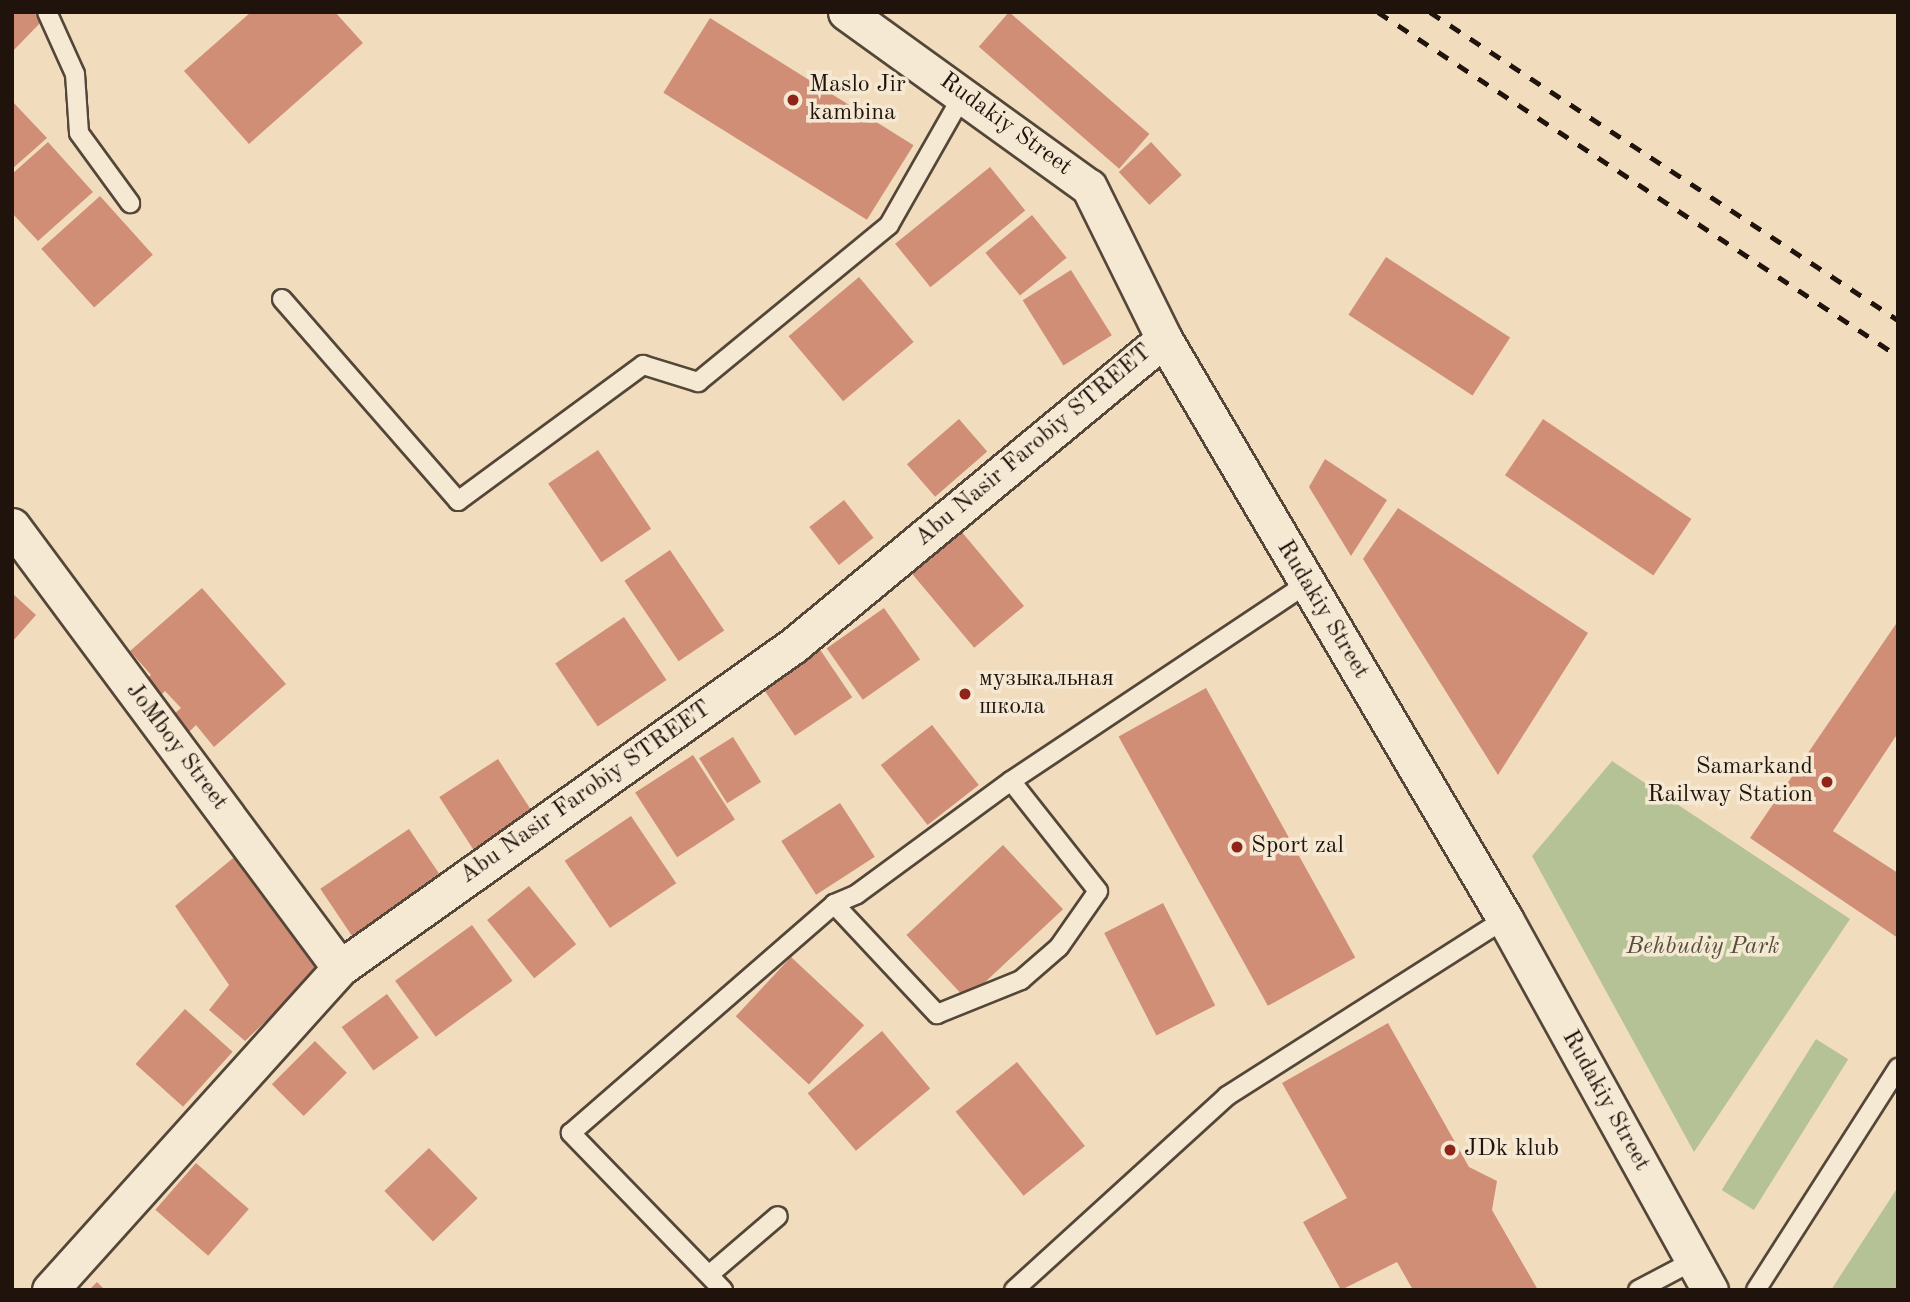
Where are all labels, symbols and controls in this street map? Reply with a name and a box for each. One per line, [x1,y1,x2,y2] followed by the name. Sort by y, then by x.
[933,67,1077,183] street label: Rudakiy Street
[809,72,906,128] place label: Maslo Jir kambina
[783,90,803,110] marker: Maslo Jir kambina
[910,339,1158,553] street label: Abu Nasir Farobiy STREET
[1269,536,1375,684] street label: Rudakiy Street
[979,666,1114,722] place label: музыкальная школа
[119,678,233,816] street label: JoMboy Street
[957,686,973,702] marker: музыкальная школа
[455,695,717,891] street label: Abu Nasir Farobiy STREET
[1647,754,1813,810] place label: Samarkand Railway Station
[1819,774,1835,790] marker: Samarkand Railway Station
[1251,833,1344,861] place label: Sport zal
[1229,839,1245,855] marker: Sport zal
[1626,934,1780,962] park label: Behbudiy Park
[1554,1026,1656,1176] street label: Rudakiy Street
[1464,1136,1559,1164] place label: JDk klub
[1442,1142,1458,1158] marker: JDk klub

